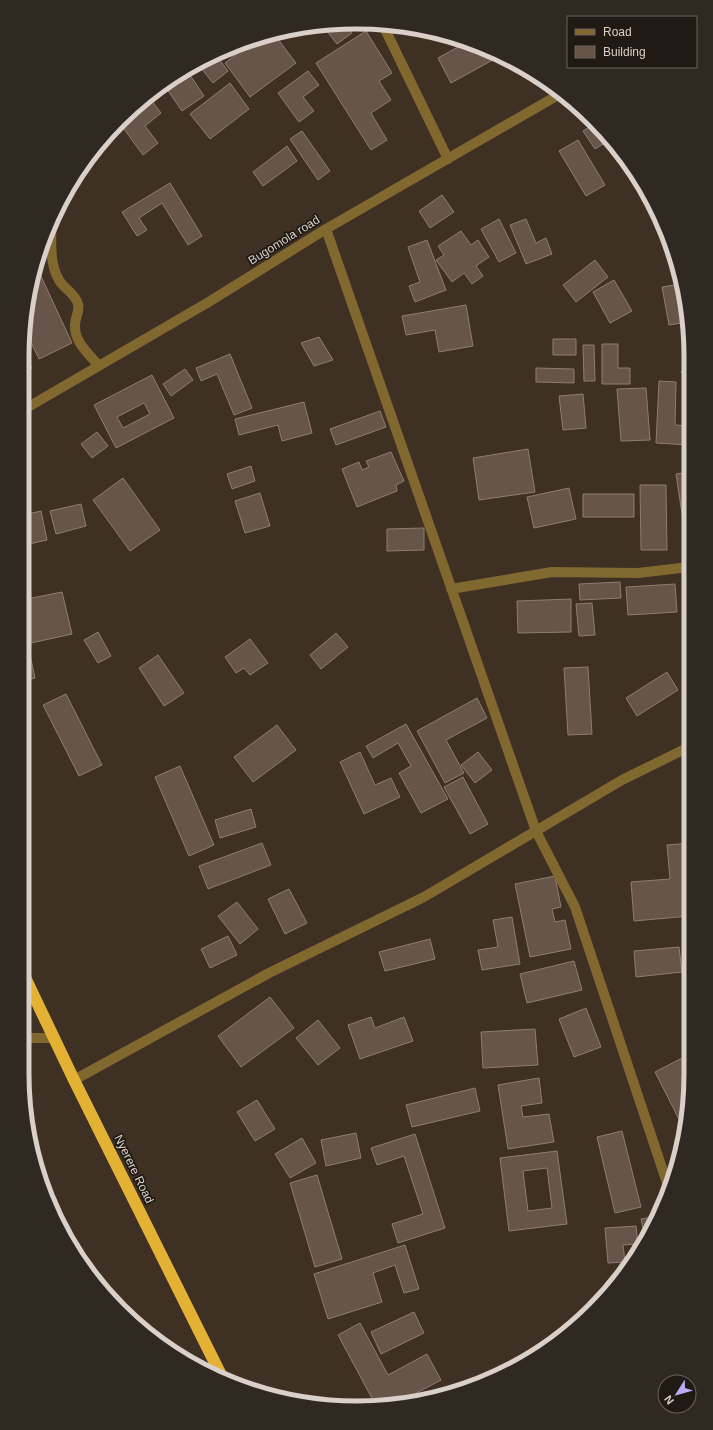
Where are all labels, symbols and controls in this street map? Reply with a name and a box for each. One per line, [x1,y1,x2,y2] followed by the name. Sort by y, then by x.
[567,16,697,68] legend
[603,25,632,39] text: Road
[603,45,646,59] text: Building
[246,212,322,268] street label: Bugomola road
[111,1132,157,1206] street label: Nyerere Road
[657,1374,697,1414] north arrow
[662,1393,676,1407] text: N

